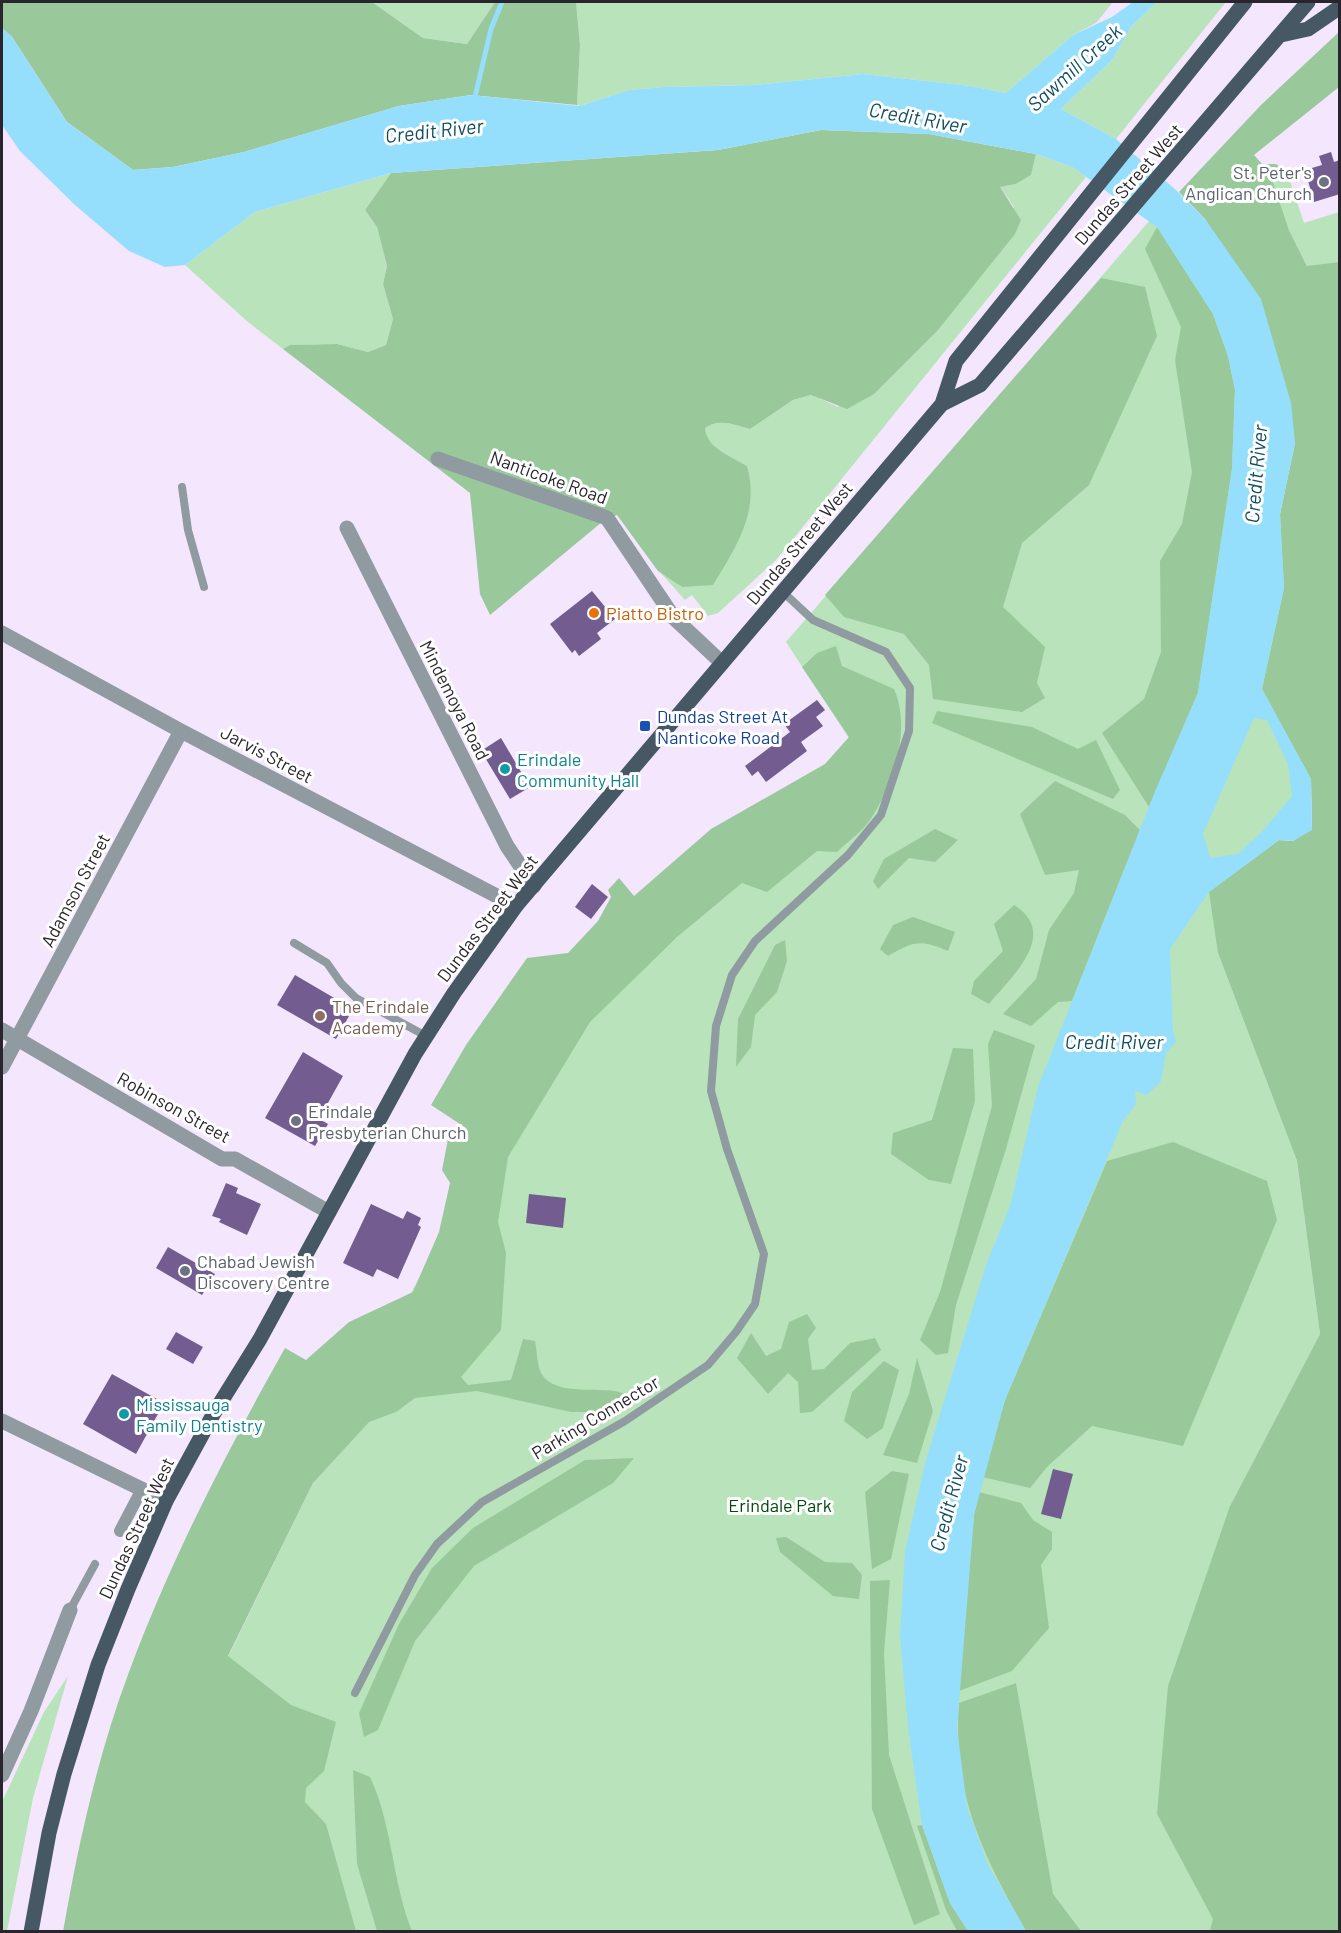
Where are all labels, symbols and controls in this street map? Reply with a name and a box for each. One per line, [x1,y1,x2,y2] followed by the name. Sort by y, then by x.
[1022,18,1126,116] water label: Sawmill Creek
[867,97,970,138] water label: Credit River
[384,113,485,147] water label: Credit River
[1069,119,1187,249] street label: Dundas Street West
[1185,161,1312,204] place label: St. Peter's Anglican Church
[1317,175,1331,189] marker: St. Peter's Anglican Church
[1239,423,1271,524] water label: Credit River
[487,446,611,508] street label: Nanticoke Road
[741,477,857,609] street label: Dundas Street West
[606,602,704,624] place label: Piatto Bistro
[587,606,601,620] marker: Piatto Bistro
[415,636,495,764] street label: Mindemoya Road
[657,705,788,748] place label: Dundas Street At Nanticoke Road
[638,719,652,733] marker: Dundas Street At Nanticoke Road
[217,721,317,787] street label: Jarvis Street
[517,748,639,791] place label: Erindale Community Hall
[498,762,512,776] marker: Erindale Community Hall
[36,829,114,951] street label: Adamson Street
[432,850,542,986] street label: Dundas Street West
[332,995,429,1038] place label: The Erindale Academy
[313,1009,327,1023] marker: The Erindale Academy
[1065,1029,1164,1053] water label: Credit River
[114,1067,234,1147] street label: Robinson Street
[308,1100,467,1143] place label: Erindale Presbyterian Church
[289,1114,303,1128] marker: Erindale Presbyterian Church
[197,1250,330,1293] place label: Chabad Jewish Discovery Centre
[178,1264,192,1278] marker: Chabad Jewish Discovery Centre
[527,1370,663,1464] street label: Parking Connector
[136,1393,262,1436] place label: Mississauga Family Dentistry
[117,1407,131,1421] marker: Mississauga Family Dentistry
[924,1451,973,1554] water label: Credit River
[94,1454,178,1602] street label: Dundas Street West
[728,1494,832,1516] park label: Erindale Park

